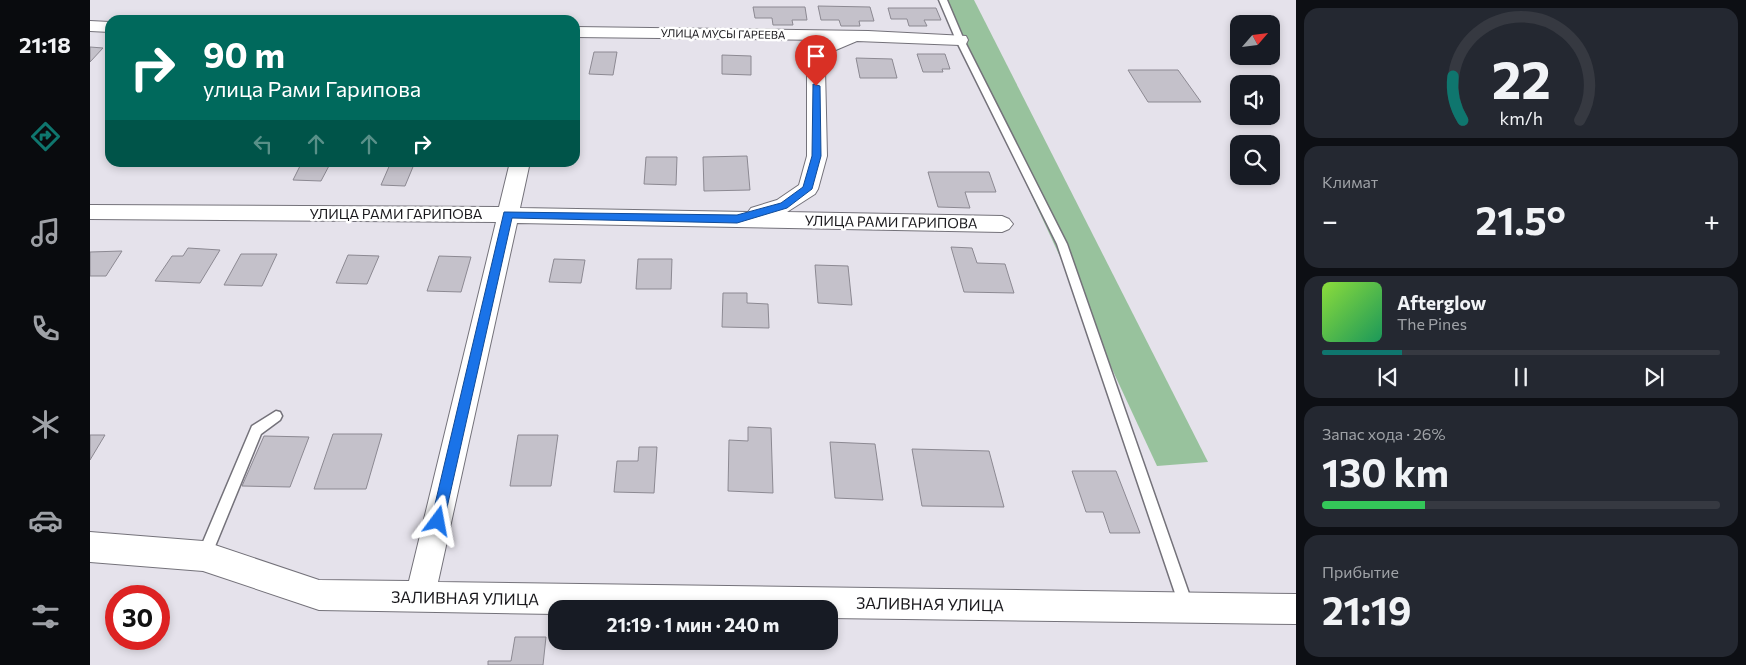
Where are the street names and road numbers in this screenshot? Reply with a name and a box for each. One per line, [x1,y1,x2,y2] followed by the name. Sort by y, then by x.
[660,26,786,41] street label: УЛИЦА МУСЫ ГАРЕЕВА
[310,205,483,222] street label: УЛИЦА РАМИ ГАРИПОВА
[804,211,978,232] street label: УЛИЦА РАМИ ГАРИПОВА
[391,587,539,608] street label: ЗАЛИВНАЯ УЛИЦА
[856,593,1004,614] street label: ЗАЛИВНАЯ УЛИЦА

